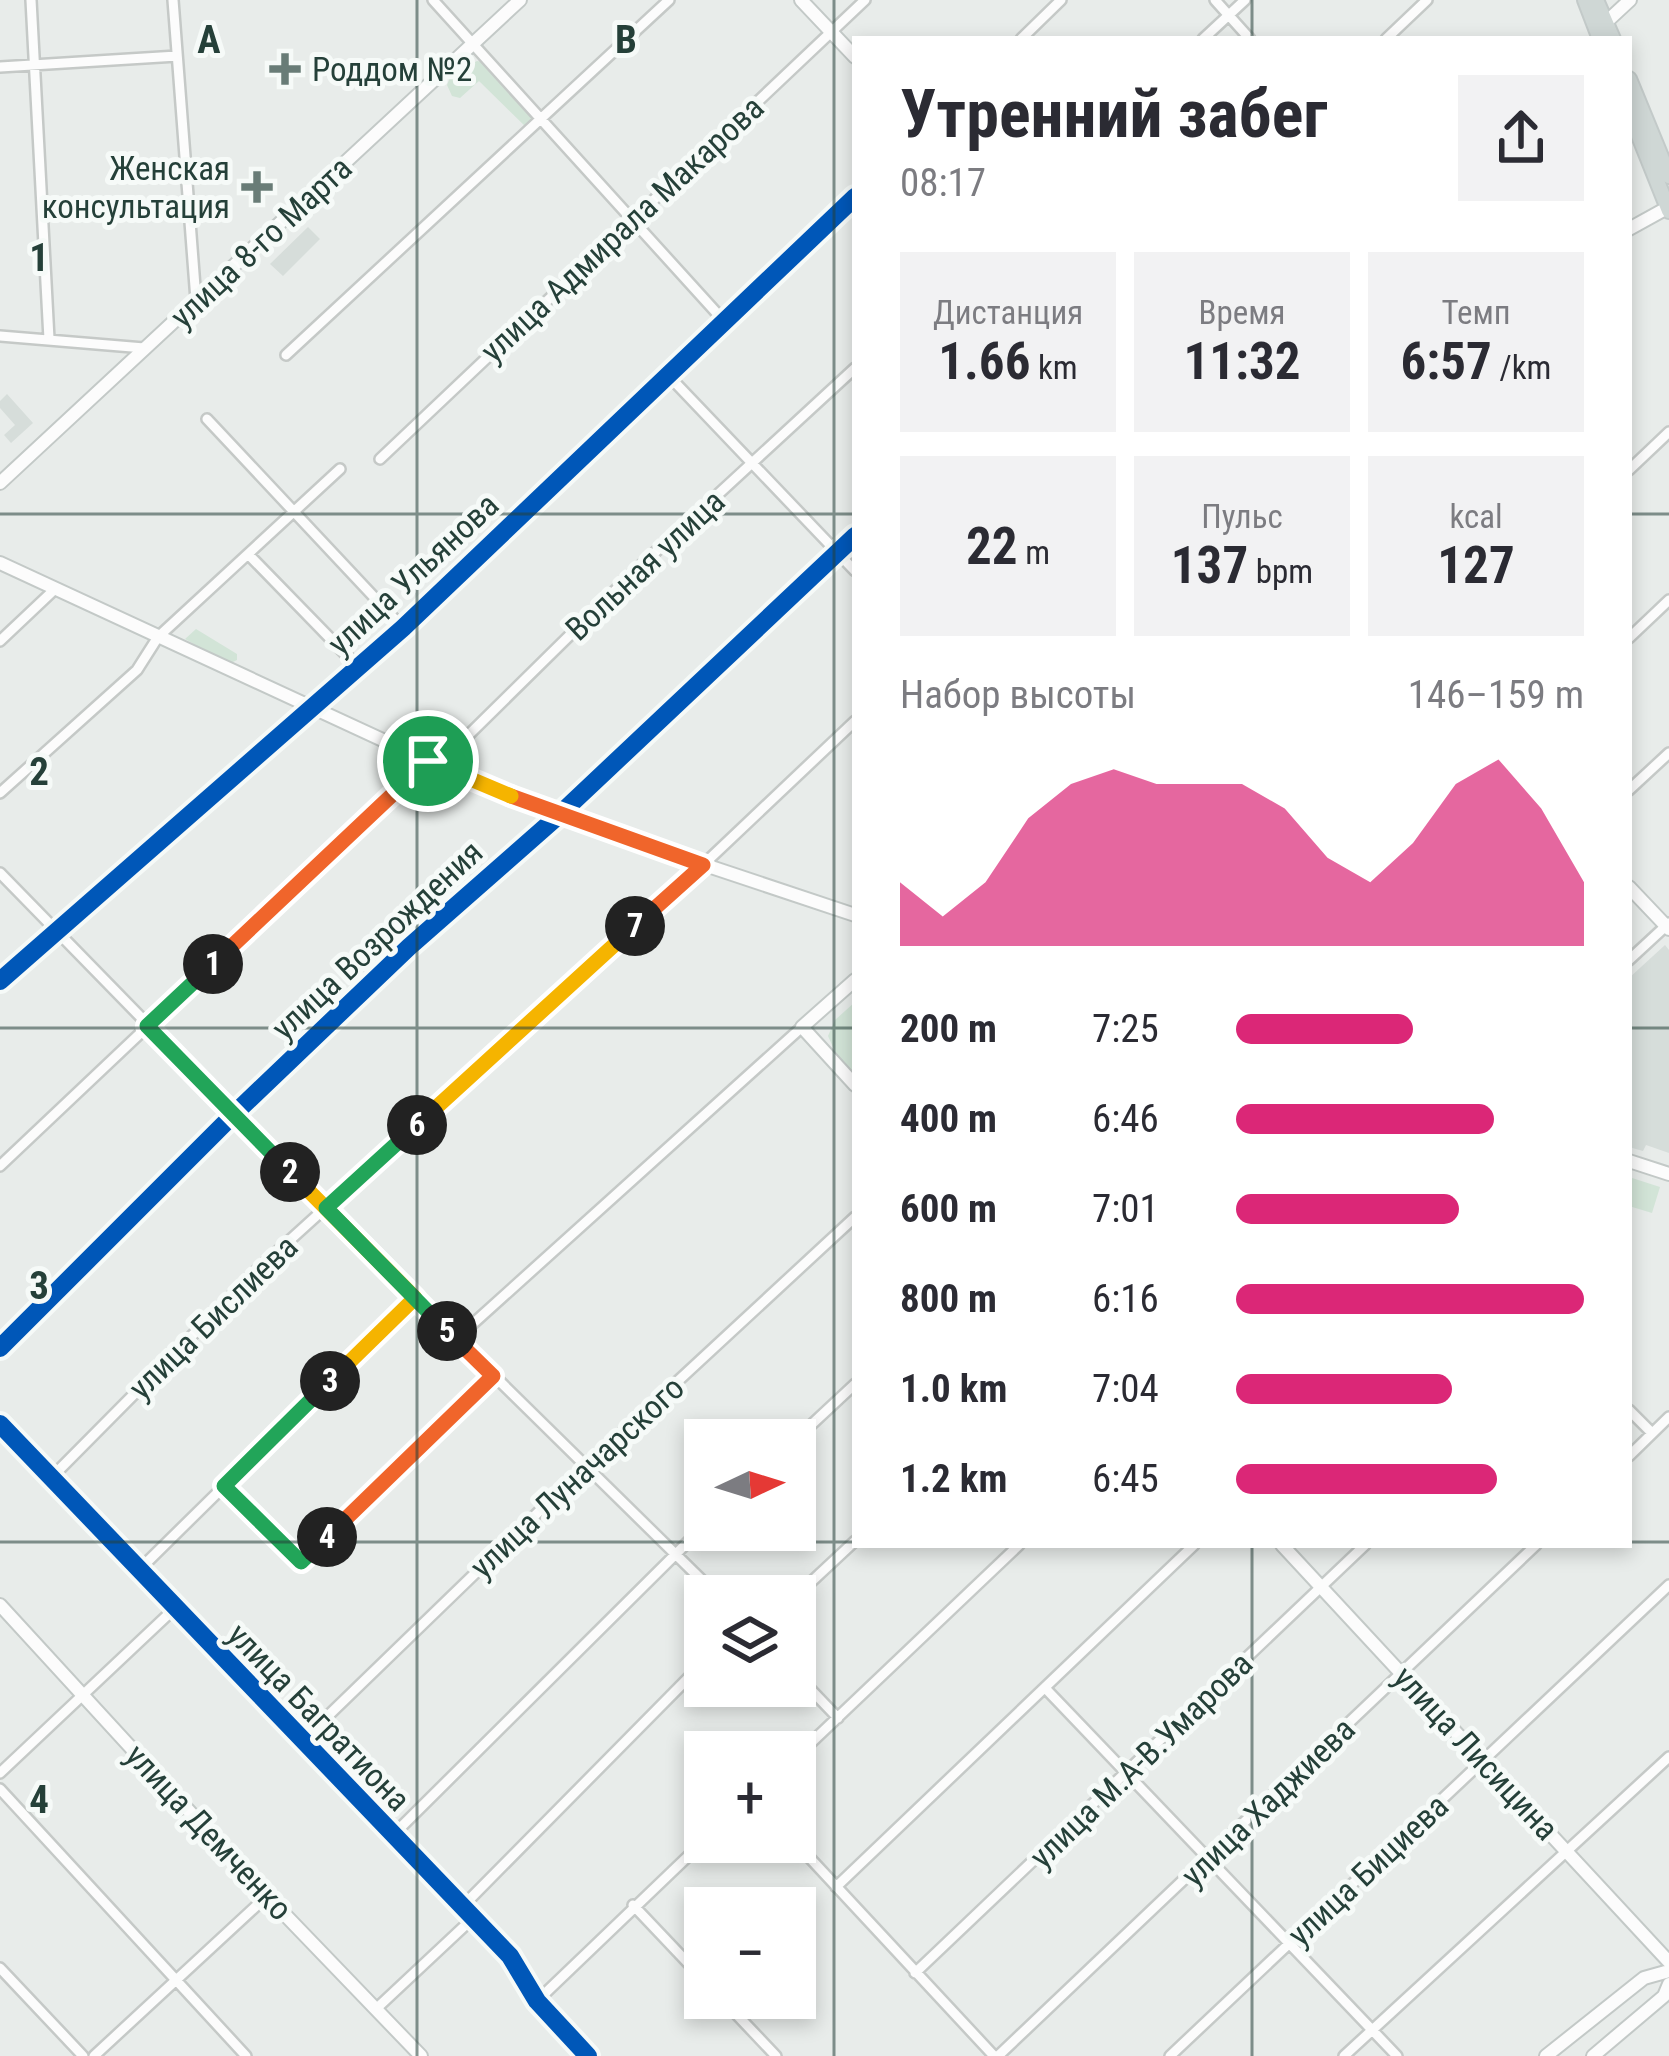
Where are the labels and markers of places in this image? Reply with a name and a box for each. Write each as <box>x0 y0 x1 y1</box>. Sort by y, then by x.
place label: Роддом №2 <box>312 50 472 89</box>
marker: Роддом №2 <box>269 53 301 85</box>
place label: Женская консультация <box>42 149 230 226</box>
marker: Женская консультация <box>241 171 273 203</box>
pin <box>377 710 479 812</box>
pin: 7 <box>605 896 665 956</box>
pin: 1 <box>183 934 243 994</box>
pin: 6 <box>387 1095 447 1155</box>
pin: 2 <box>260 1142 320 1202</box>
pin: 5 <box>417 1301 477 1361</box>
pin: 3 <box>300 1351 360 1411</box>
pin: 4 <box>297 1507 357 1567</box>

